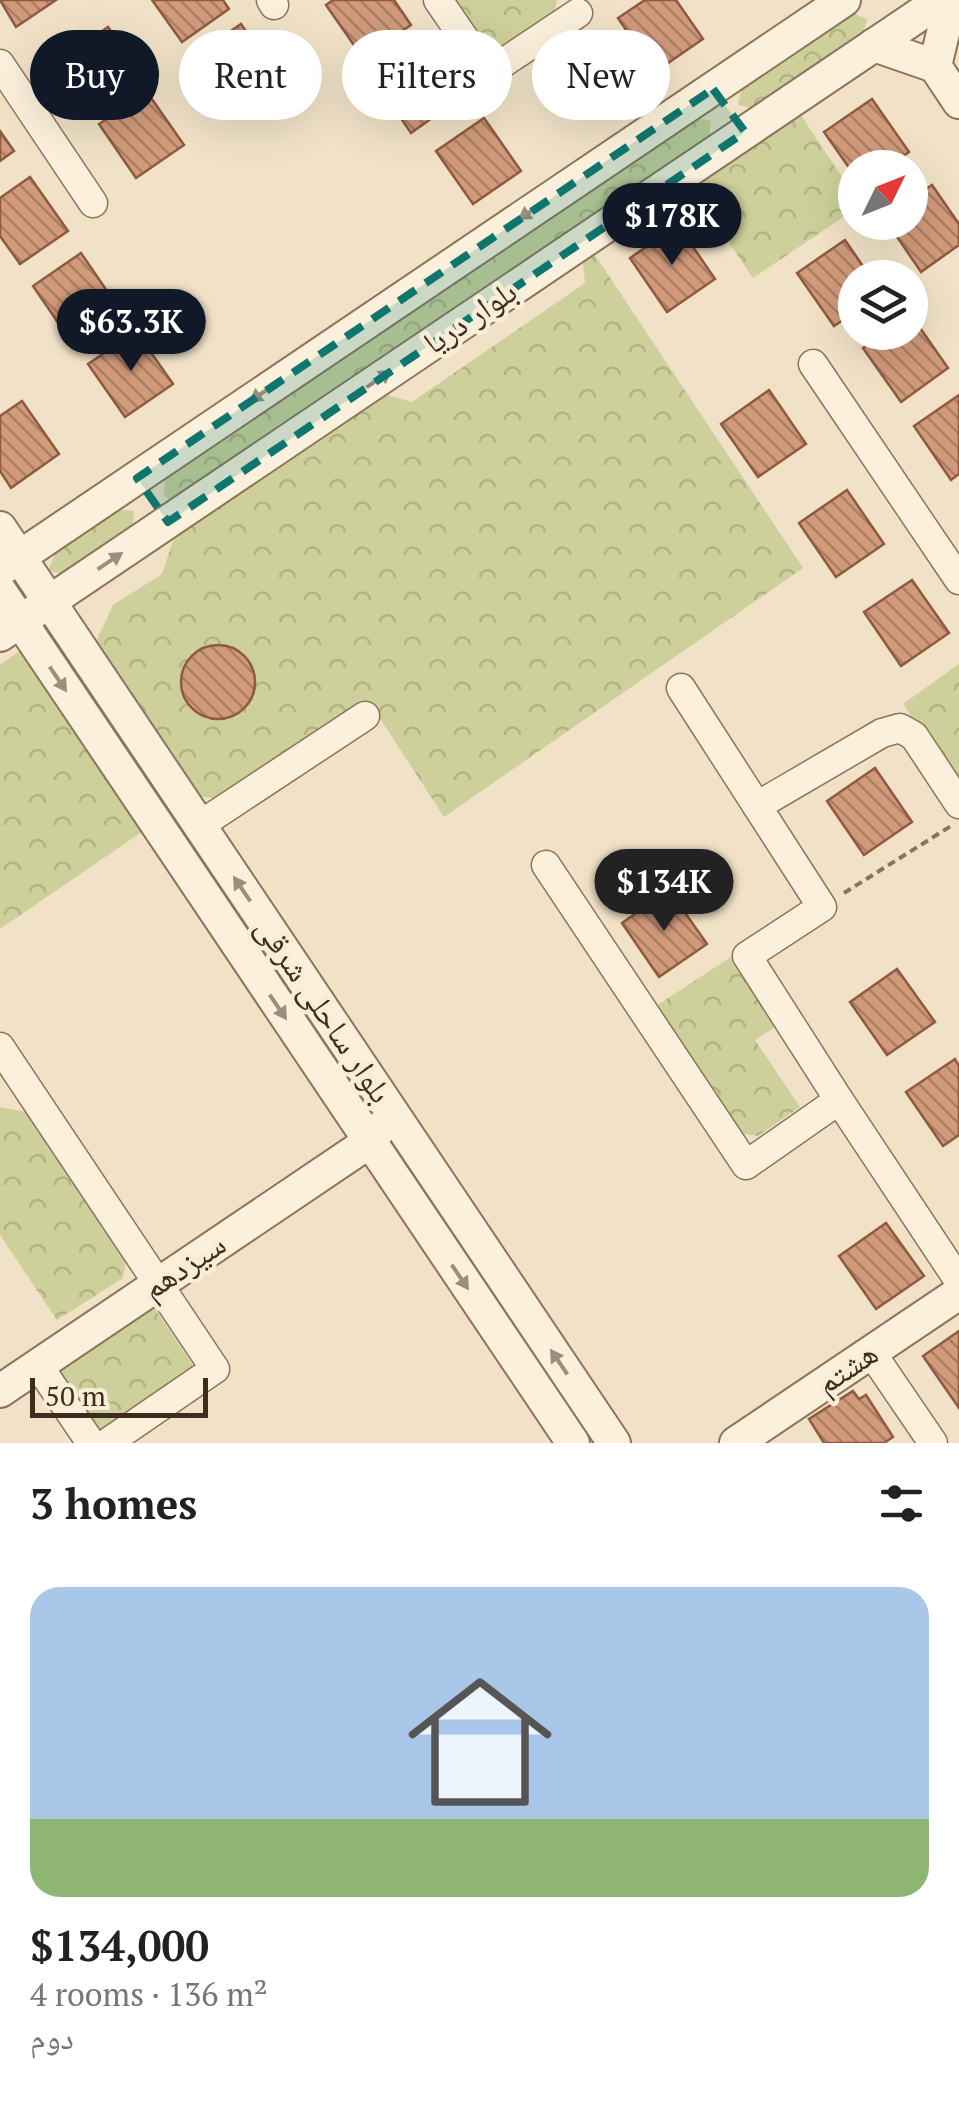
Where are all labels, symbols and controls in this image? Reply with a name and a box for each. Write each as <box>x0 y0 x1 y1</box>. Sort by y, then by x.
chip: Buy <box>30 30 159 120</box>
chip: Rent <box>179 30 322 120</box>
chip: Filters <box>342 30 512 120</box>
chip: New <box>532 30 670 120</box>
north arrow <box>838 150 928 240</box>
map controls <box>838 150 928 350</box>
pin: $178K <box>602 183 742 268</box>
text: $178K <box>624 194 720 236</box>
one-way arrow <box>518 201 545 220</box>
button: layers <box>838 260 928 350</box>
street label: بلوار دریا <box>415 270 524 363</box>
pin: $63.3K <box>50 289 212 374</box>
text: $63.3K <box>79 300 183 342</box>
one-way arrow <box>366 370 393 389</box>
one-way arrow <box>249 383 276 402</box>
one-way arrow <box>96 552 123 571</box>
one-way arrow <box>49 665 67 692</box>
pin: $134K <box>594 849 734 934</box>
text: $134K <box>616 860 712 902</box>
one-way arrow <box>233 875 252 902</box>
street label: بلوار ساحلی شرقی <box>247 908 403 1111</box>
one-way arrow <box>269 994 287 1021</box>
street label: سیزدهم <box>134 1222 234 1309</box>
one-way arrow <box>450 1263 469 1290</box>
street label: هشتم <box>807 1331 886 1404</box>
one-way arrow <box>551 1348 569 1376</box>
scale bar <box>30 1373 208 1418</box>
text: 50 m <box>45 1377 106 1414</box>
text: 3 homes <box>30 1475 197 1531</box>
icon: filters <box>874 1476 929 1531</box>
icon: home <box>390 1652 570 1832</box>
text: $134,000 <box>30 1917 209 1973</box>
text: 4 rooms · 136 m² <box>30 1973 268 2015</box>
text: دوم <box>30 2016 74 2058</box>

